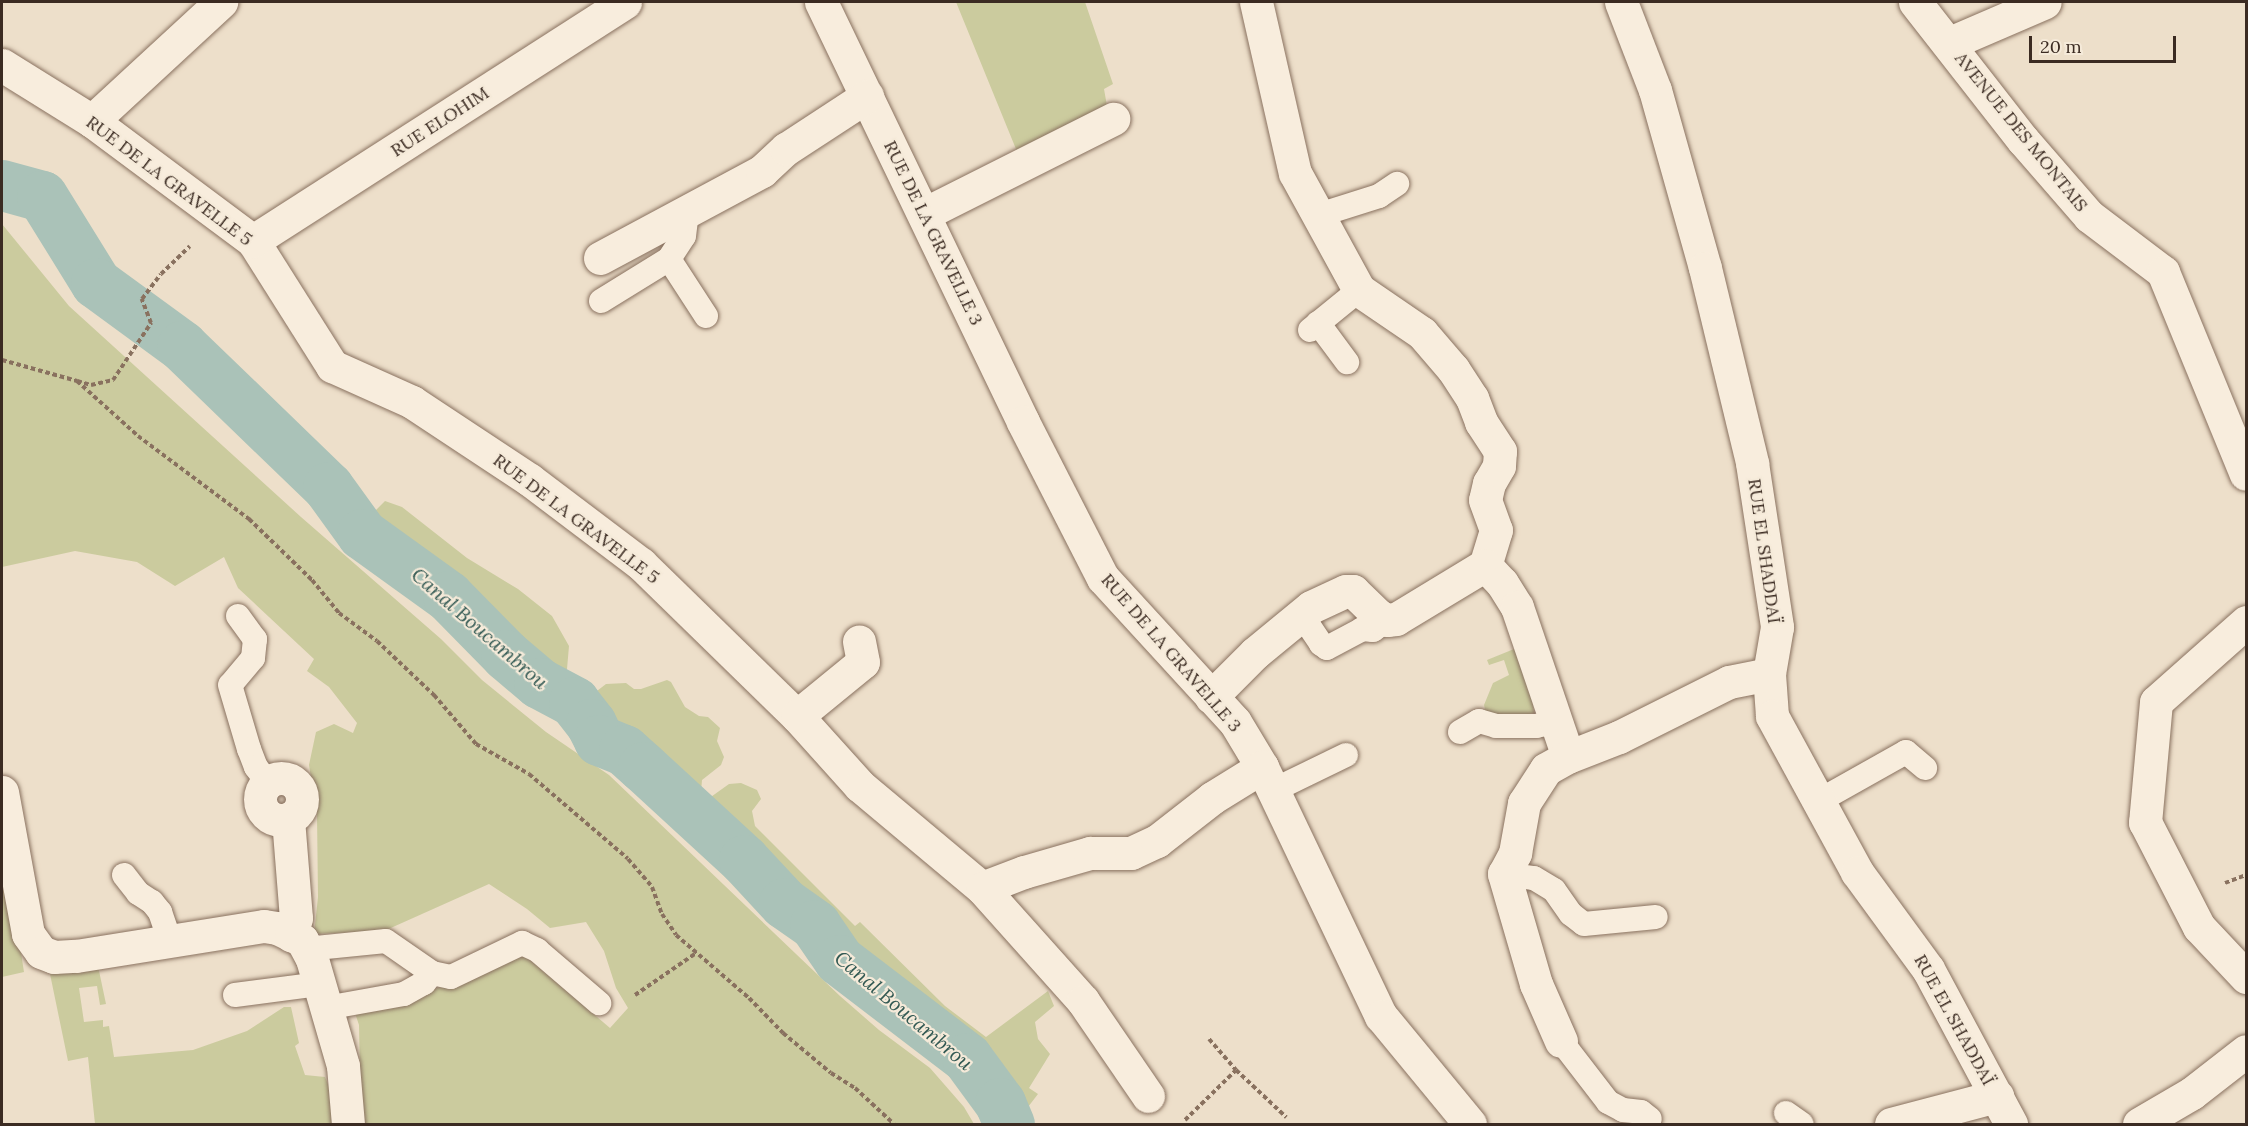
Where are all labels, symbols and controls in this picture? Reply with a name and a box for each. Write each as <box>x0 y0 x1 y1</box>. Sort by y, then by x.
scale bar <box>2032 24 2179 62</box>
text: 20 m <box>2040 35 2082 58</box>
street label: AVENUE DES MONTAIS <box>1950 48 2092 216</box>
street label: RUE ELOHIM <box>387 82 493 162</box>
street label: RUE DE LA GRAVELLE 5 <box>82 111 256 251</box>
street label: RUE DE LA GRAVELLE 3 <box>879 137 987 329</box>
street label: RUE DE LA GRAVELLE 5 <box>489 449 663 589</box>
street label: RUE EL SHADDAÏ <box>1743 477 1785 625</box>
water label: Canal Boucambrou <box>407 562 553 694</box>
street label: RUE DE LA GRAVELLE 3 <box>1096 569 1246 737</box>
water label: Canal Boucambrou <box>830 945 978 1075</box>
street label: RUE EL SHADDAÏ <box>1909 951 1999 1089</box>

